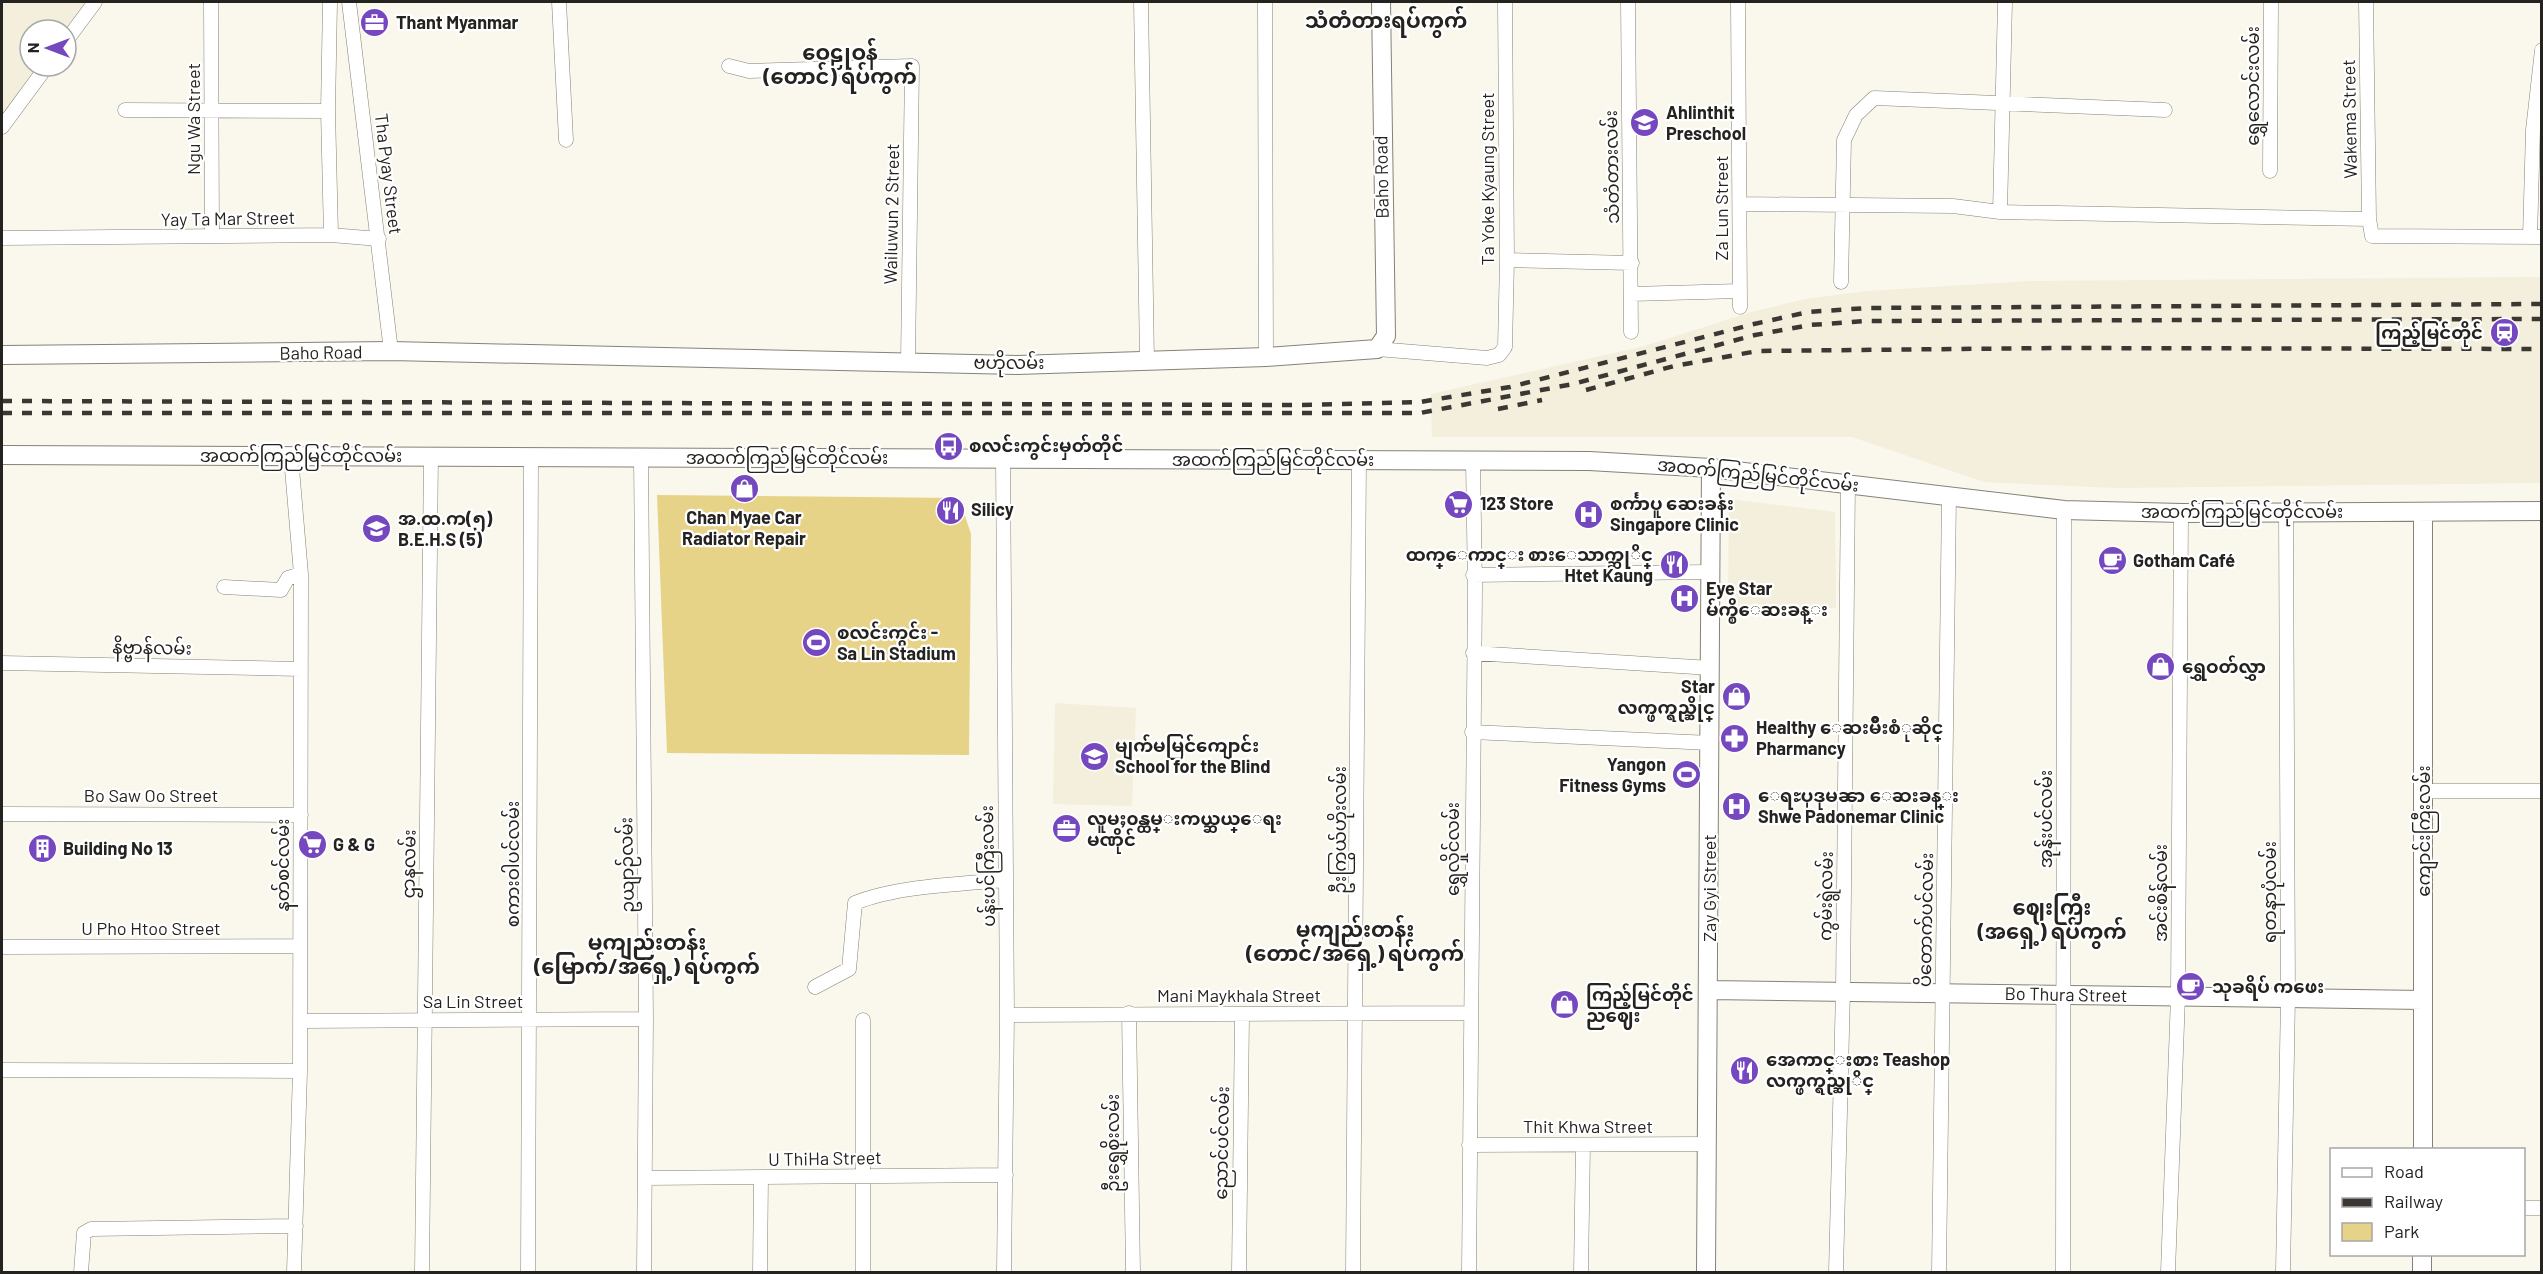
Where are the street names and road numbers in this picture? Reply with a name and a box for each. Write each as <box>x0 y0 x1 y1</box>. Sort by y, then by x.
street label: ရွှေလောင်းလမ်း <box>2240 26 2268 146</box>
street label: Wakema Street <box>2337 59 2361 179</box>
street label: Ngu Wa Street <box>182 63 204 175</box>
street label: Ta Yoke Kyaung Street <box>1476 92 1498 266</box>
street label: သံတံတားလမ်း <box>1598 110 1623 224</box>
street label: Tha Pyay Street <box>371 112 407 236</box>
street label: Baho Road <box>1369 135 1393 219</box>
street label: Wailuwun 2 Street <box>879 143 903 285</box>
street label: Za Lun Street <box>1710 156 1732 261</box>
street label: Yay Ta Mar Street <box>161 206 295 230</box>
street label: Baho Road <box>279 340 363 364</box>
street label: ဗဟိုလမ်း <box>973 349 1045 378</box>
street label: အထက်ကြည်မြင်တိုင်လမ်း <box>200 442 402 471</box>
street label: အထက်ကြည်မြင်တိုင်လမ်း <box>686 444 888 473</box>
street label: အထက်ကြည်မြင်တိုင်လမ်း <box>1172 446 1374 475</box>
street label: အထက်ကြည်မြင်တိုင်လမ်း <box>1656 450 1860 501</box>
street label: အထက်ကြည်မြင်တိုင်လမ်း <box>2141 498 2343 527</box>
street label: နိဗ္ဗာန်လမ်း <box>112 633 192 664</box>
street label: ကျောင်းကြီးလမ်း <box>2410 765 2439 897</box>
street label: ဦးကြွယ်ဟိုးလမ်း <box>1326 766 1355 894</box>
street label: အုန်းပင်လမ်း <box>2033 770 2061 868</box>
street label: Bo Saw Oo Street <box>84 784 218 806</box>
street label: စကားဝါပင်လမ်း <box>500 801 523 927</box>
street label: ရွှေလှိုင်လမ်း <box>1439 802 1468 896</box>
street label: ပန်းပင်ကြီးလမ်း <box>973 805 1004 927</box>
street label: ဥယျာဉ်လမ်း <box>613 817 643 913</box>
street label: နတ်စင်လမ်း <box>270 819 298 912</box>
street label: ဌာနလမ်း <box>395 829 425 899</box>
street label: Zay Gyi Street <box>1698 834 1720 942</box>
street label: ရတနာပုံလမ်း <box>2257 841 2285 943</box>
street label: အင်းစိန်လမ်း <box>2147 844 2176 942</box>
street label: ကွမ်းရွဲလမ်း <box>1812 851 1842 941</box>
street label: ပိတောက်ပင်လမ်း <box>1911 853 1937 987</box>
street label: U Pho Htoo Street <box>81 917 221 939</box>
street label: Bo Thura Street <box>2004 982 2128 1006</box>
street label: Mani Maykhala Street <box>1157 984 1321 1006</box>
street label: Sa Lin Street <box>423 990 523 1012</box>
street label: ညောင်ပင်လမ်း <box>1208 1086 1238 1200</box>
street label: ဦးရွှေစိုးလမ်း <box>1099 1094 1128 1192</box>
street label: Thit Khwa Street <box>1523 1115 1653 1137</box>
street label: U ThiHa Street <box>768 1146 882 1170</box>

